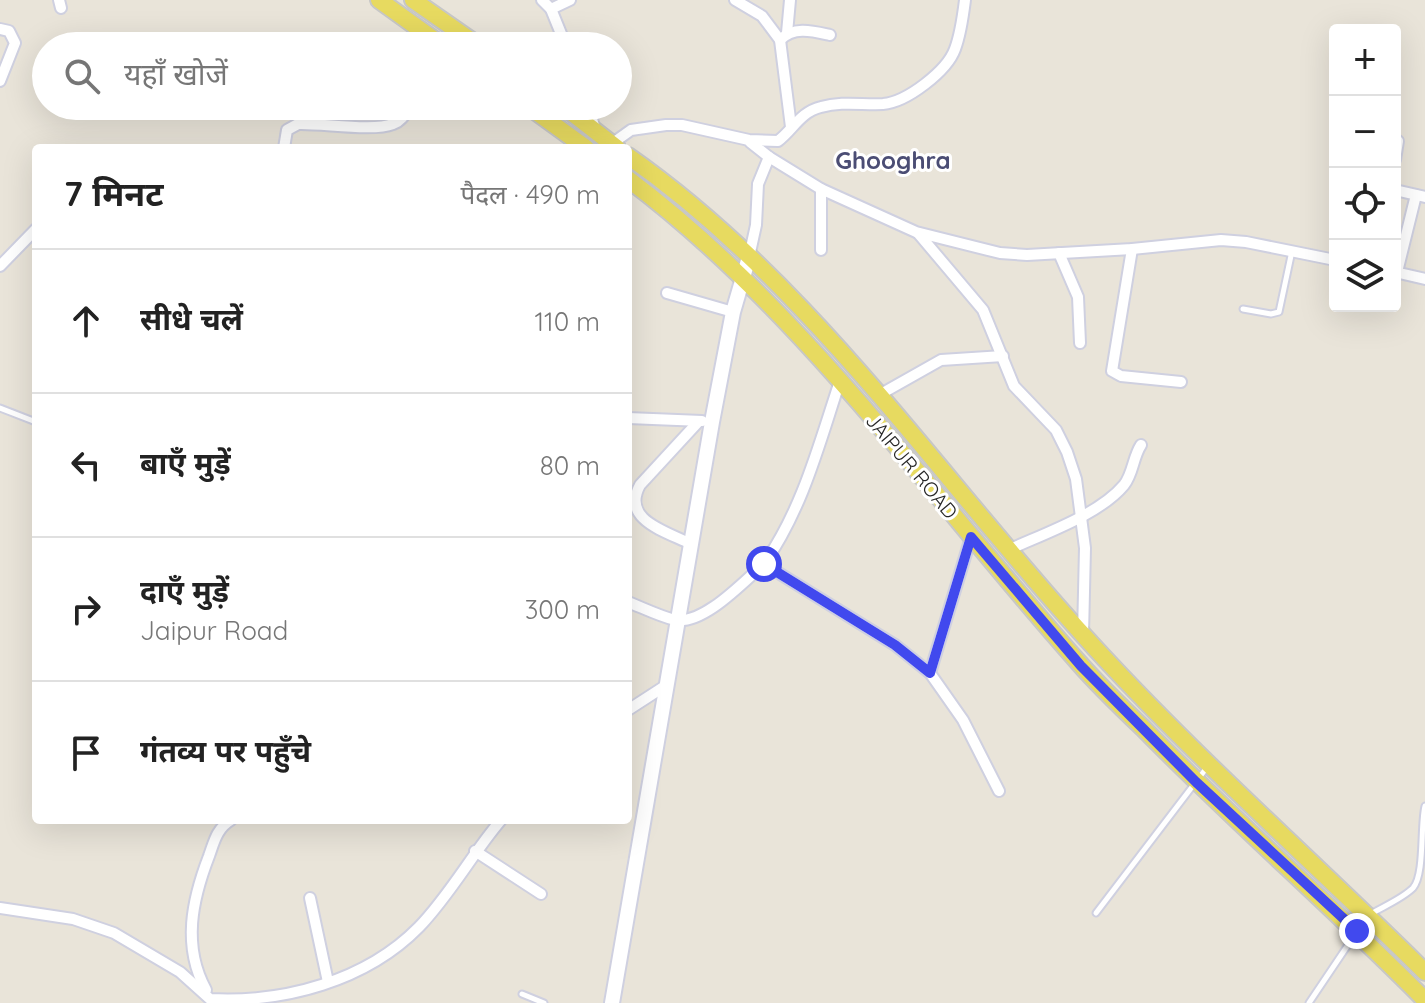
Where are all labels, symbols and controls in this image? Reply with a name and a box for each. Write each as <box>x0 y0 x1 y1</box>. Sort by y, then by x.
map controls <box>1329 24 1401 312</box>
button: + <box>1329 24 1401 96</box>
search box <box>32 32 632 120</box>
icon: search <box>60 54 104 98</box>
text: यहाँ खोजें <box>124 55 228 93</box>
button: − <box>1329 96 1401 168</box>
district label: Ghooghra <box>835 145 951 175</box>
button: locate <box>1329 168 1401 240</box>
text: 7 मिनट <box>64 172 164 215</box>
text: पैदल · 490 m <box>461 178 600 211</box>
button: layers <box>1329 240 1401 312</box>
icon: ahead <box>64 299 108 343</box>
text: सीधे चलें <box>140 300 243 338</box>
text: 110 m <box>534 305 600 338</box>
street label: JAIPUR ROAD <box>861 408 963 524</box>
icon: left <box>64 443 108 487</box>
text: बाएँ मुड़ें <box>140 444 231 482</box>
text: 80 m <box>540 449 600 482</box>
route start <box>746 546 782 582</box>
text: दाएँ मुड़ें <box>140 572 229 610</box>
icon: right <box>64 587 108 631</box>
text: 300 m <box>525 593 600 626</box>
text: Jaipur Road <box>140 614 288 647</box>
icon: arrive <box>64 731 108 775</box>
text: गंतव्य पर पहुँचे <box>140 732 311 770</box>
route end <box>1339 913 1375 949</box>

